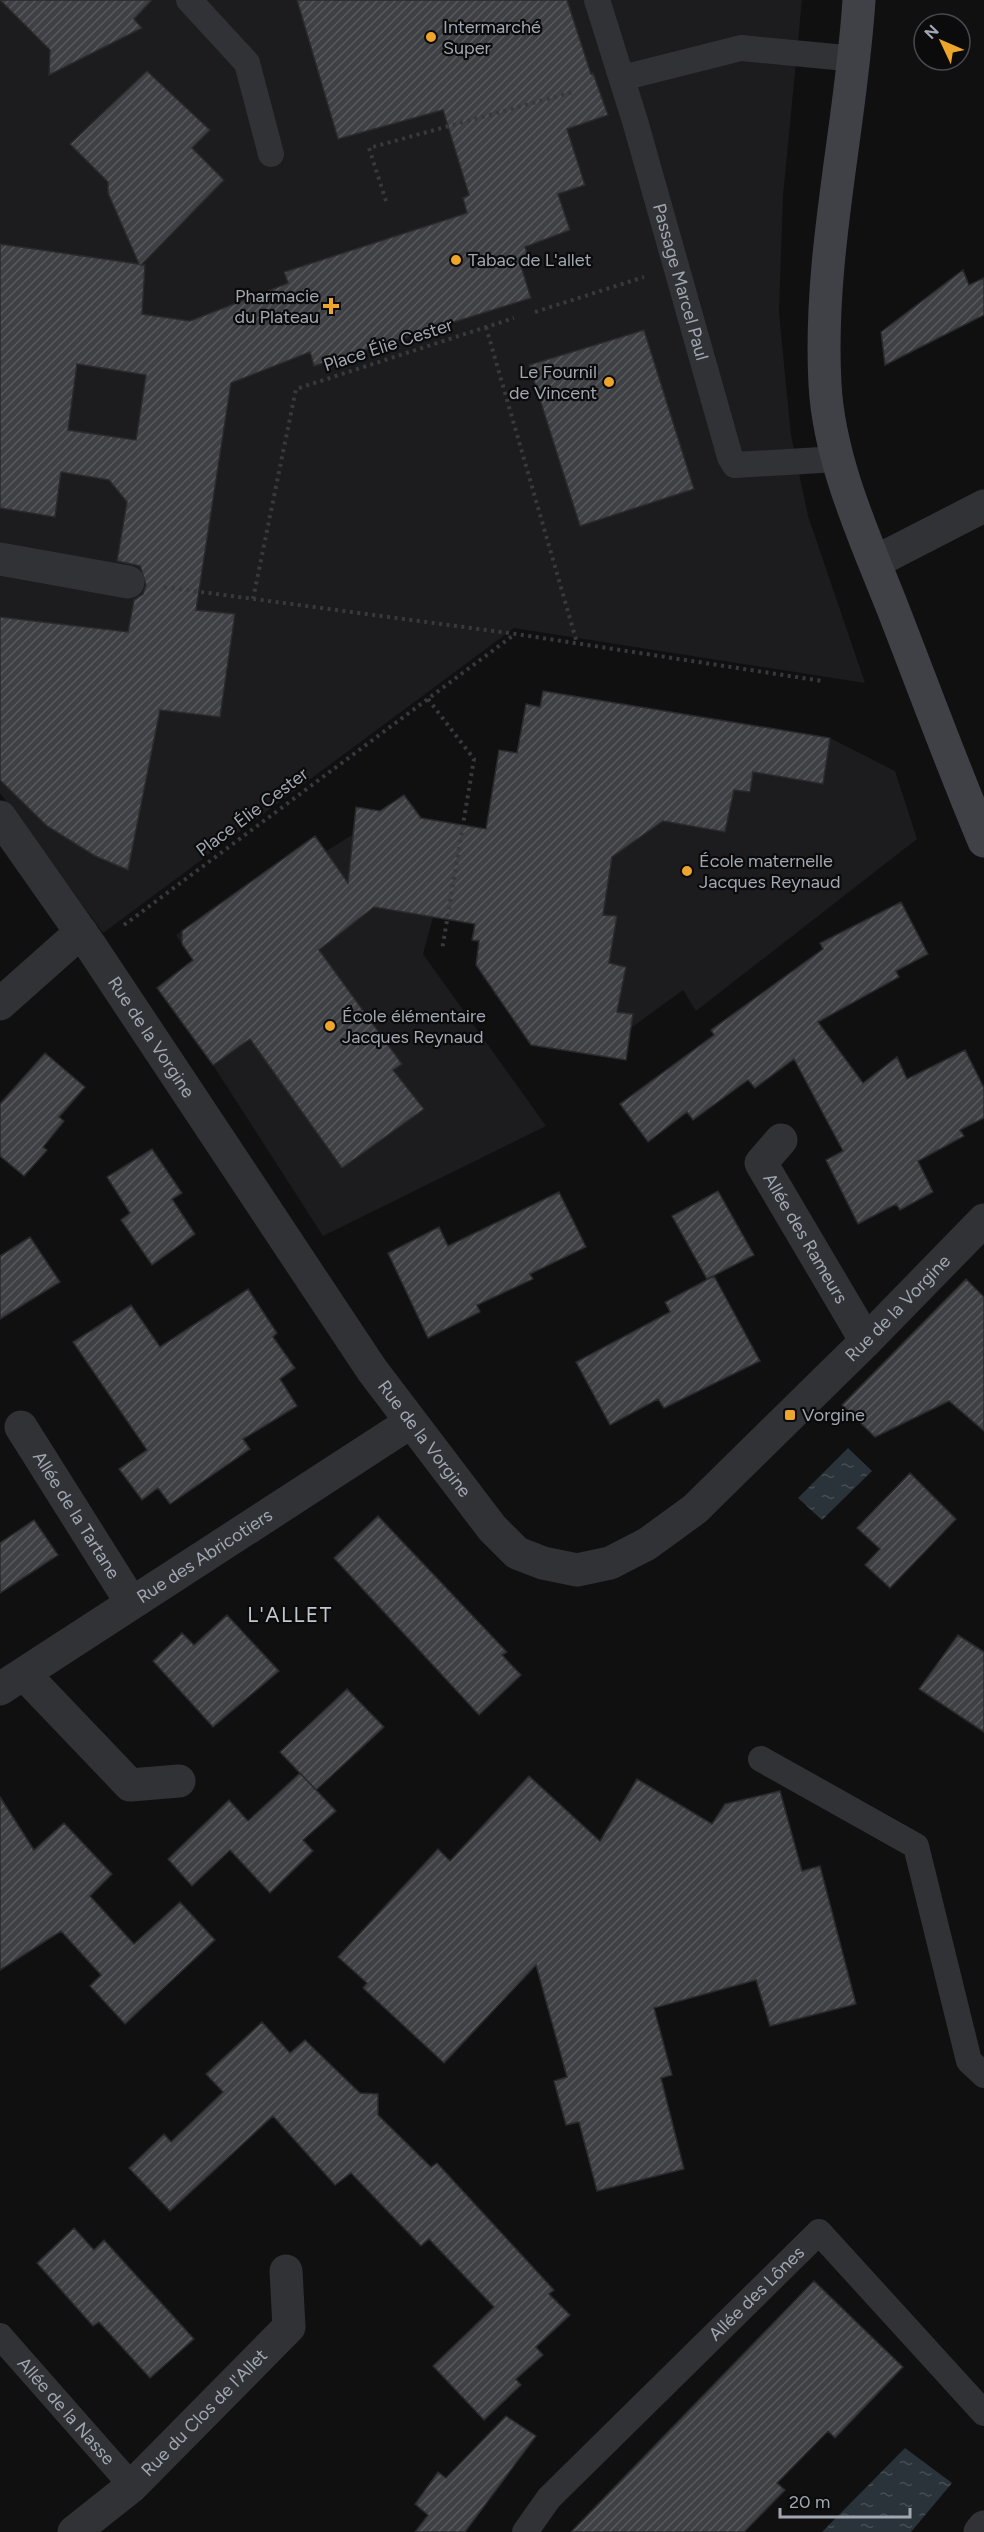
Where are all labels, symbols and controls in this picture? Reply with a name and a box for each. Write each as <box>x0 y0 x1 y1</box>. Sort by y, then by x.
north arrow <box>912 12 972 72</box>
place label: Intermarché Super <box>443 16 541 59</box>
text: N <box>920 21 943 43</box>
marker: Intermarché Super <box>424 30 438 44</box>
street label: Passage Marcel Paul <box>648 201 713 363</box>
place label: Tabac de L'allet <box>468 249 592 271</box>
marker: Tabac de L'allet <box>449 253 463 267</box>
place label: Pharmacie du Plateau <box>235 285 319 328</box>
marker: Pharmacie du Plateau <box>324 299 338 313</box>
street label: Place Élie Cester <box>321 314 455 376</box>
place label: Le Fournil de Vincent <box>509 361 597 404</box>
marker: Le Fournil de Vincent <box>602 375 616 389</box>
street label: Place Élie Cester <box>192 763 312 861</box>
place label: École maternelle Jacques Reynaud <box>699 850 840 893</box>
marker: École maternelle Jacques Reynaud <box>680 864 694 878</box>
street label: Rue de la Vorgine <box>103 972 199 1102</box>
place label: École élémentaire Jacques Reynaud <box>342 1005 486 1048</box>
marker: École élémentaire Jacques Reynaud <box>323 1019 337 1033</box>
street label: Allée des Rameurs <box>758 1169 852 1308</box>
street label: Rue de la Vorgine <box>841 1250 955 1366</box>
street label: Rue de la Vorgine <box>373 1376 476 1502</box>
place label: Vorgine <box>802 1404 865 1426</box>
marker: Vorgine <box>783 1408 797 1422</box>
street label: Allée de la Tartane <box>28 1447 125 1583</box>
street label: Rue des Abricotiers <box>133 1504 277 1608</box>
district label: L'ALLET <box>247 1602 333 1627</box>
street label: Allée des Lônes <box>704 2242 809 2345</box>
street label: Rue du Clos de l'Allet <box>137 2344 272 2481</box>
street label: Allée de la Nasse <box>13 2353 120 2470</box>
scale bar <box>780 2481 910 2519</box>
text: 20 m <box>789 2491 830 2513</box>

